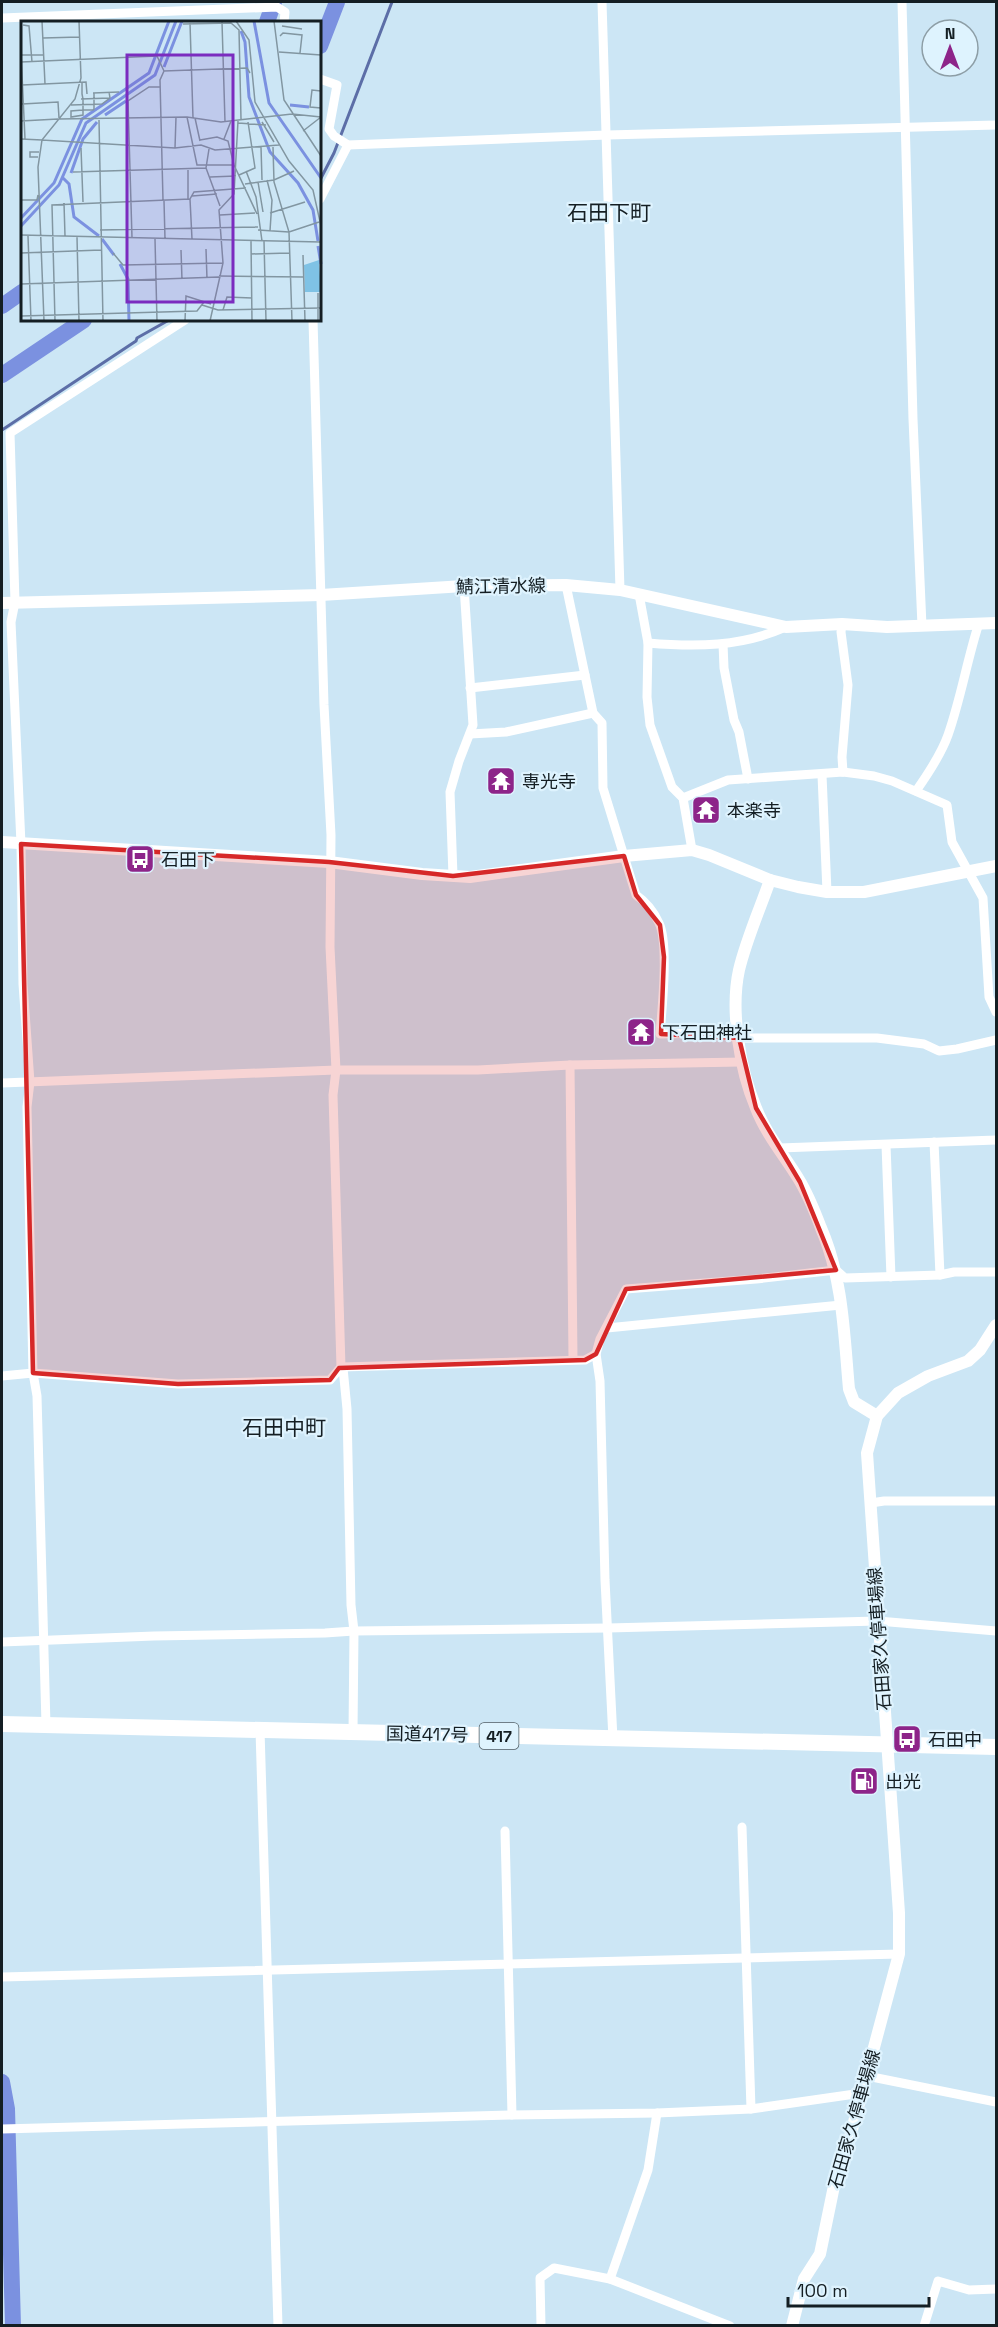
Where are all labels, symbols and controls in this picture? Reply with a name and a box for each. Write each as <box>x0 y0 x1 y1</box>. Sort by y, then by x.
north arrow <box>920 18 980 78</box>
inset map <box>21 21 321 321</box>
text: N <box>945 23 955 44</box>
district label: 石田下町 <box>567 199 651 226</box>
street label: 鯖江清水線 <box>456 574 546 598</box>
temple icon: 専光寺 <box>485 765 517 797</box>
place label: 専光寺 <box>522 770 576 793</box>
temple icon: 本楽寺 <box>690 794 722 826</box>
place label: 本楽寺 <box>727 799 781 822</box>
bus stop icon: 石田下 <box>124 843 156 875</box>
place label: 石田下 <box>161 848 215 871</box>
temple icon: 下石田神社 <box>625 1016 657 1048</box>
place label: 下石田神社 <box>662 1021 752 1044</box>
district label: 石田中町 <box>242 1414 326 1441</box>
street label: 石田家久停車場線 <box>863 1566 895 1712</box>
street label: 国道417号 <box>386 1722 468 1746</box>
road number: 417 <box>480 1723 518 1749</box>
bus stop icon: 石田中 <box>891 1723 923 1755</box>
place label: 石田中 <box>928 1728 982 1751</box>
fuel station icon: 出光 <box>848 1765 880 1797</box>
place label: 出光 <box>885 1770 921 1793</box>
street label: 石田家久停車場線 <box>823 2047 885 2191</box>
scale bar <box>788 2270 929 2308</box>
text: 100 m <box>797 2279 848 2302</box>

